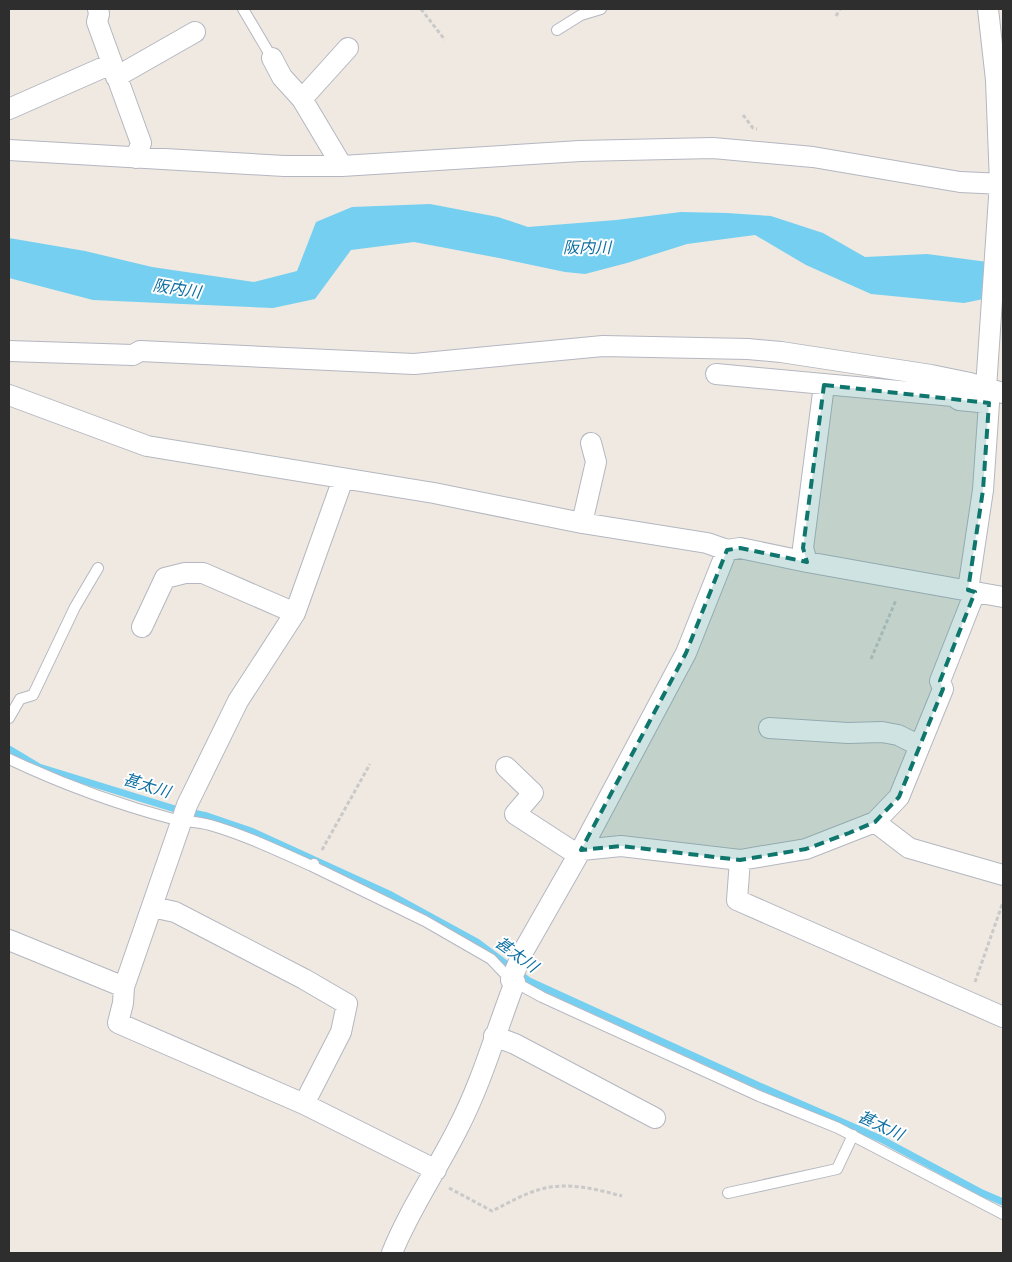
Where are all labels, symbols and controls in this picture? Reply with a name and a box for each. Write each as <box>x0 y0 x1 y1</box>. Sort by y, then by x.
water label: 阪内川 <box>563 237 613 257</box>
water label: 阪内川 <box>152 274 204 302</box>
water label: 甚太川 <box>121 768 175 802</box>
water label: 甚太川 <box>492 932 544 977</box>
water label: 甚太川 <box>855 1106 909 1145</box>

